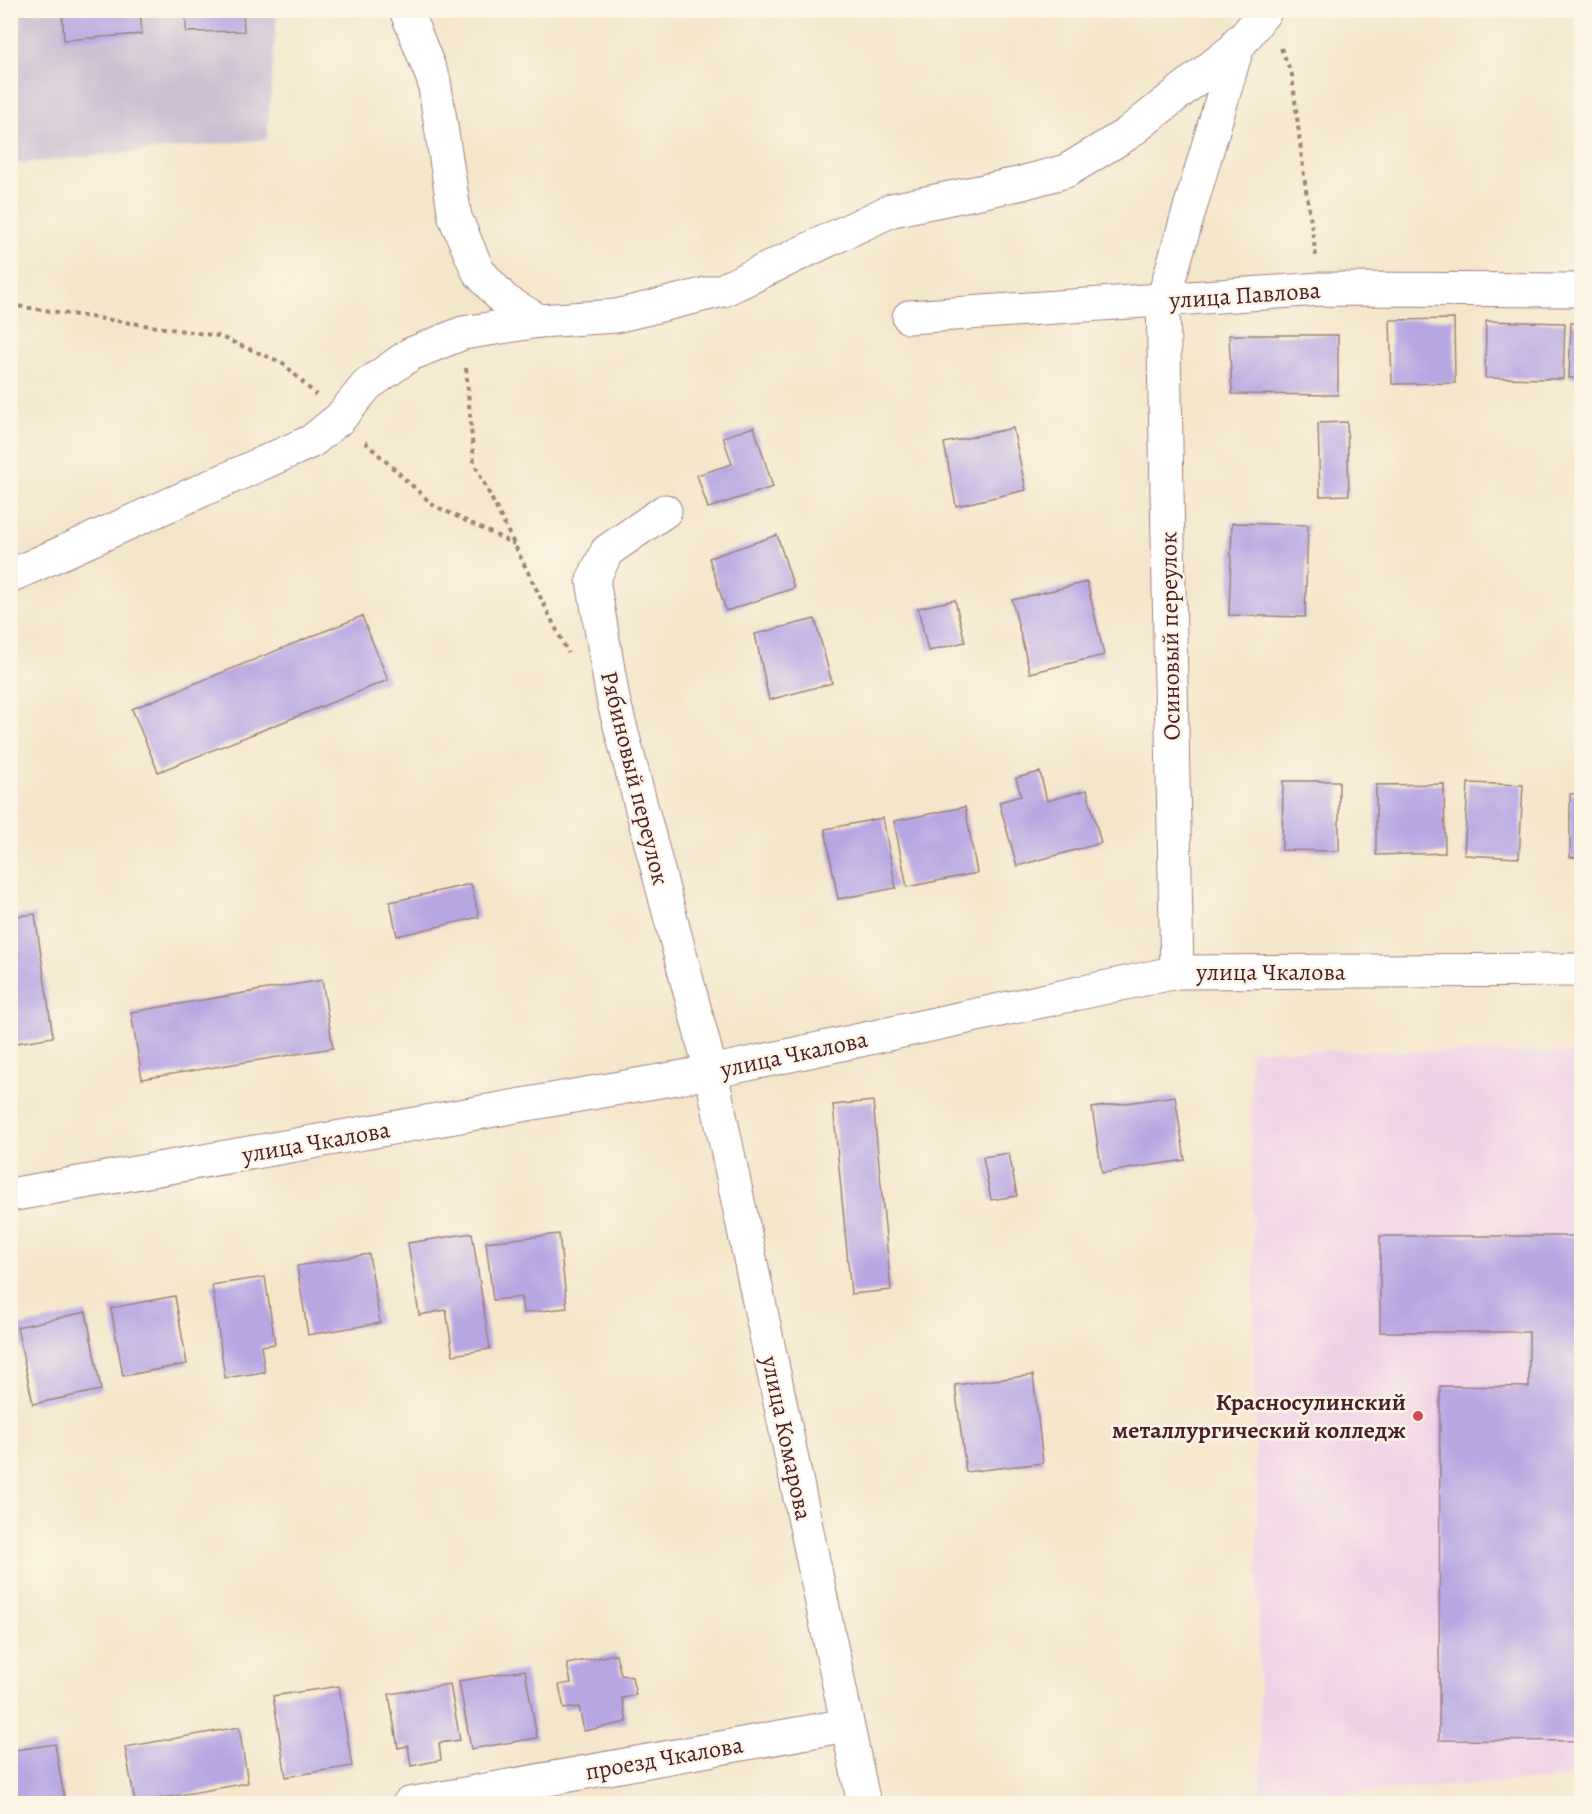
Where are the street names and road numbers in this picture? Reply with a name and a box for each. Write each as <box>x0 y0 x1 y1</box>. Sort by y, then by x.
street label: улица Павлова <box>1167 274 1322 316</box>
street label: Осиновый переулок <box>1152 531 1188 741</box>
street label: Рябиновый переулок <box>593 668 677 888</box>
street label: улица Чкалова <box>1195 956 1346 988</box>
street label: улица Чкалова <box>716 1023 871 1085</box>
street label: улица Чкалова <box>239 1113 393 1171</box>
street label: улица Комарова <box>754 1352 820 1523</box>
street label: проезд Чкалова <box>582 1728 746 1788</box>

